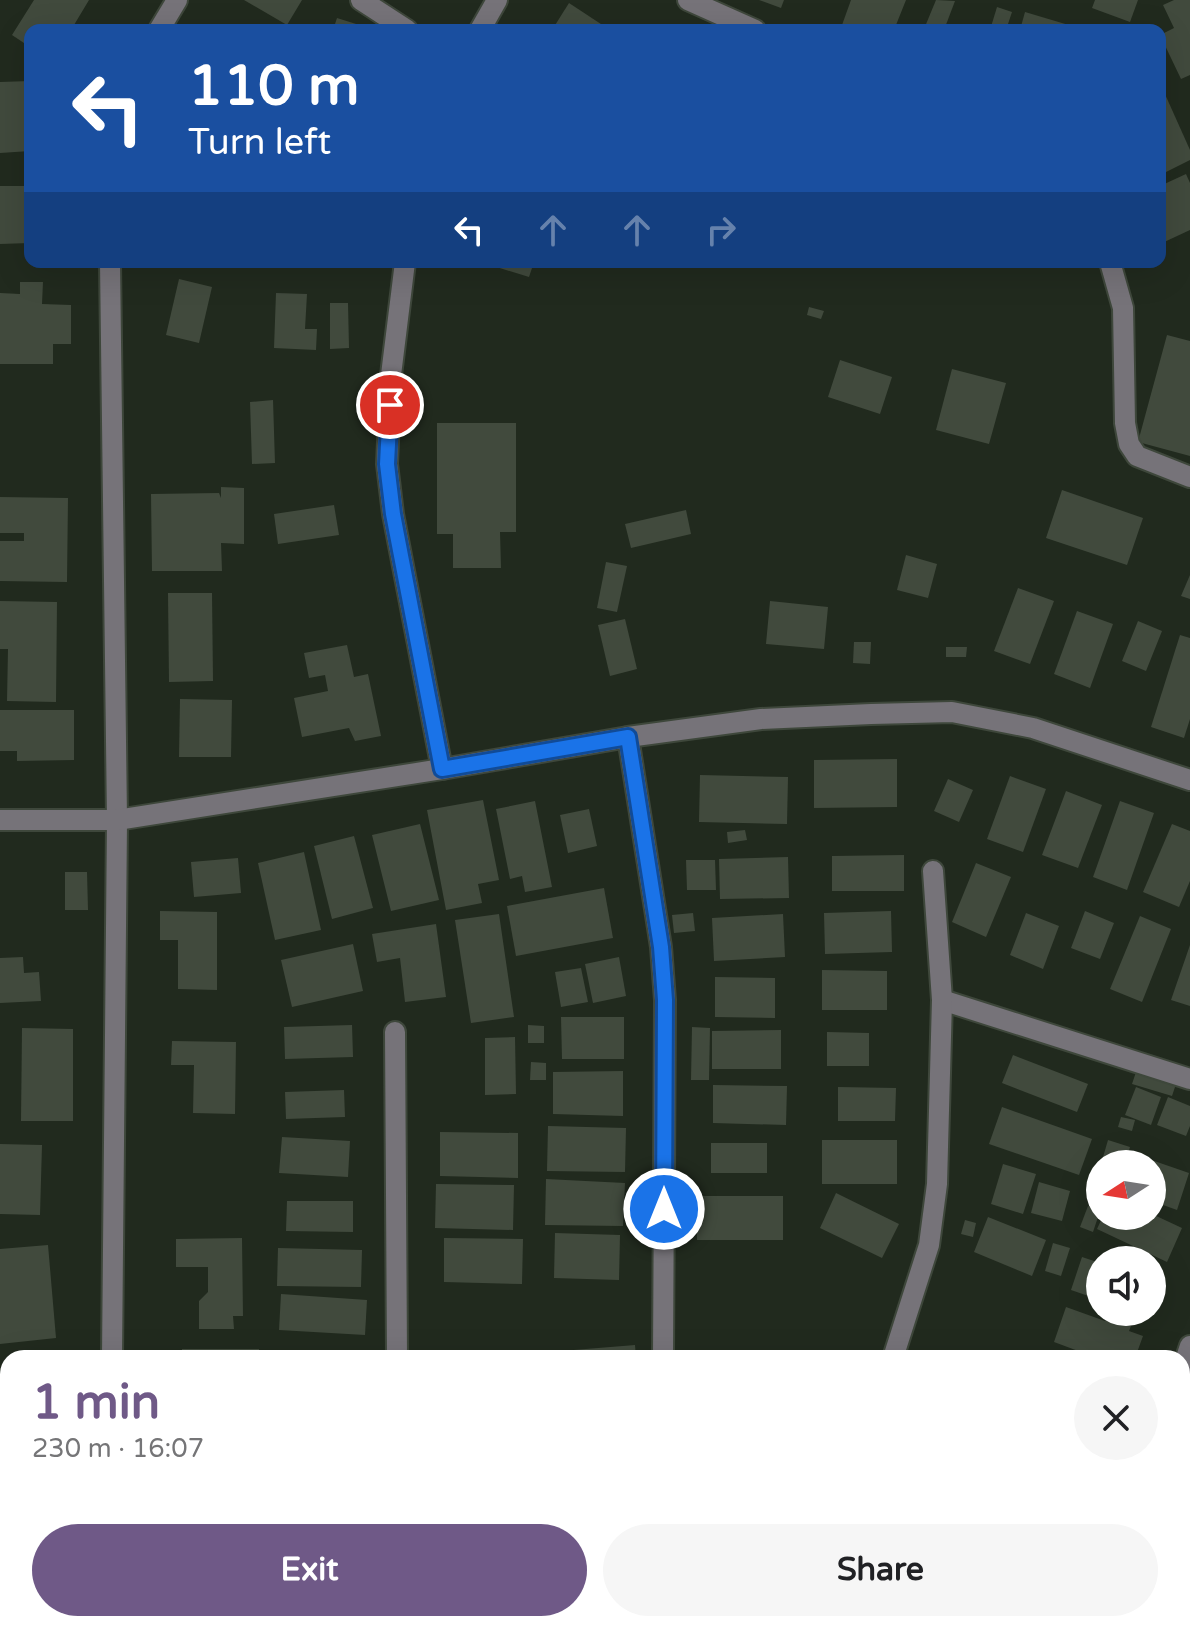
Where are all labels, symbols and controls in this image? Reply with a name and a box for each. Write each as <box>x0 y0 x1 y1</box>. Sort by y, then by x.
text: 110 m <box>188 53 359 120</box>
icon: left <box>56 56 160 160</box>
text: Turn left <box>188 121 331 164</box>
icon: left <box>447 208 491 252</box>
icon: ahead <box>531 208 575 252</box>
icon: ahead <box>615 208 659 252</box>
icon: right <box>699 208 743 252</box>
pin <box>356 371 424 439</box>
icon: arrive <box>368 383 412 427</box>
north arrow <box>1086 1150 1166 1230</box>
map controls <box>1086 1150 1166 1326</box>
position arrow <box>622 1167 706 1251</box>
button: sound <box>1086 1246 1166 1326</box>
text: 1 min <box>32 1374 160 1432</box>
button: close <box>1074 1376 1158 1460</box>
text: 230 m · 16:07 <box>32 1433 204 1464</box>
button: Exit <box>32 1524 587 1616</box>
button: Share <box>603 1524 1158 1616</box>

